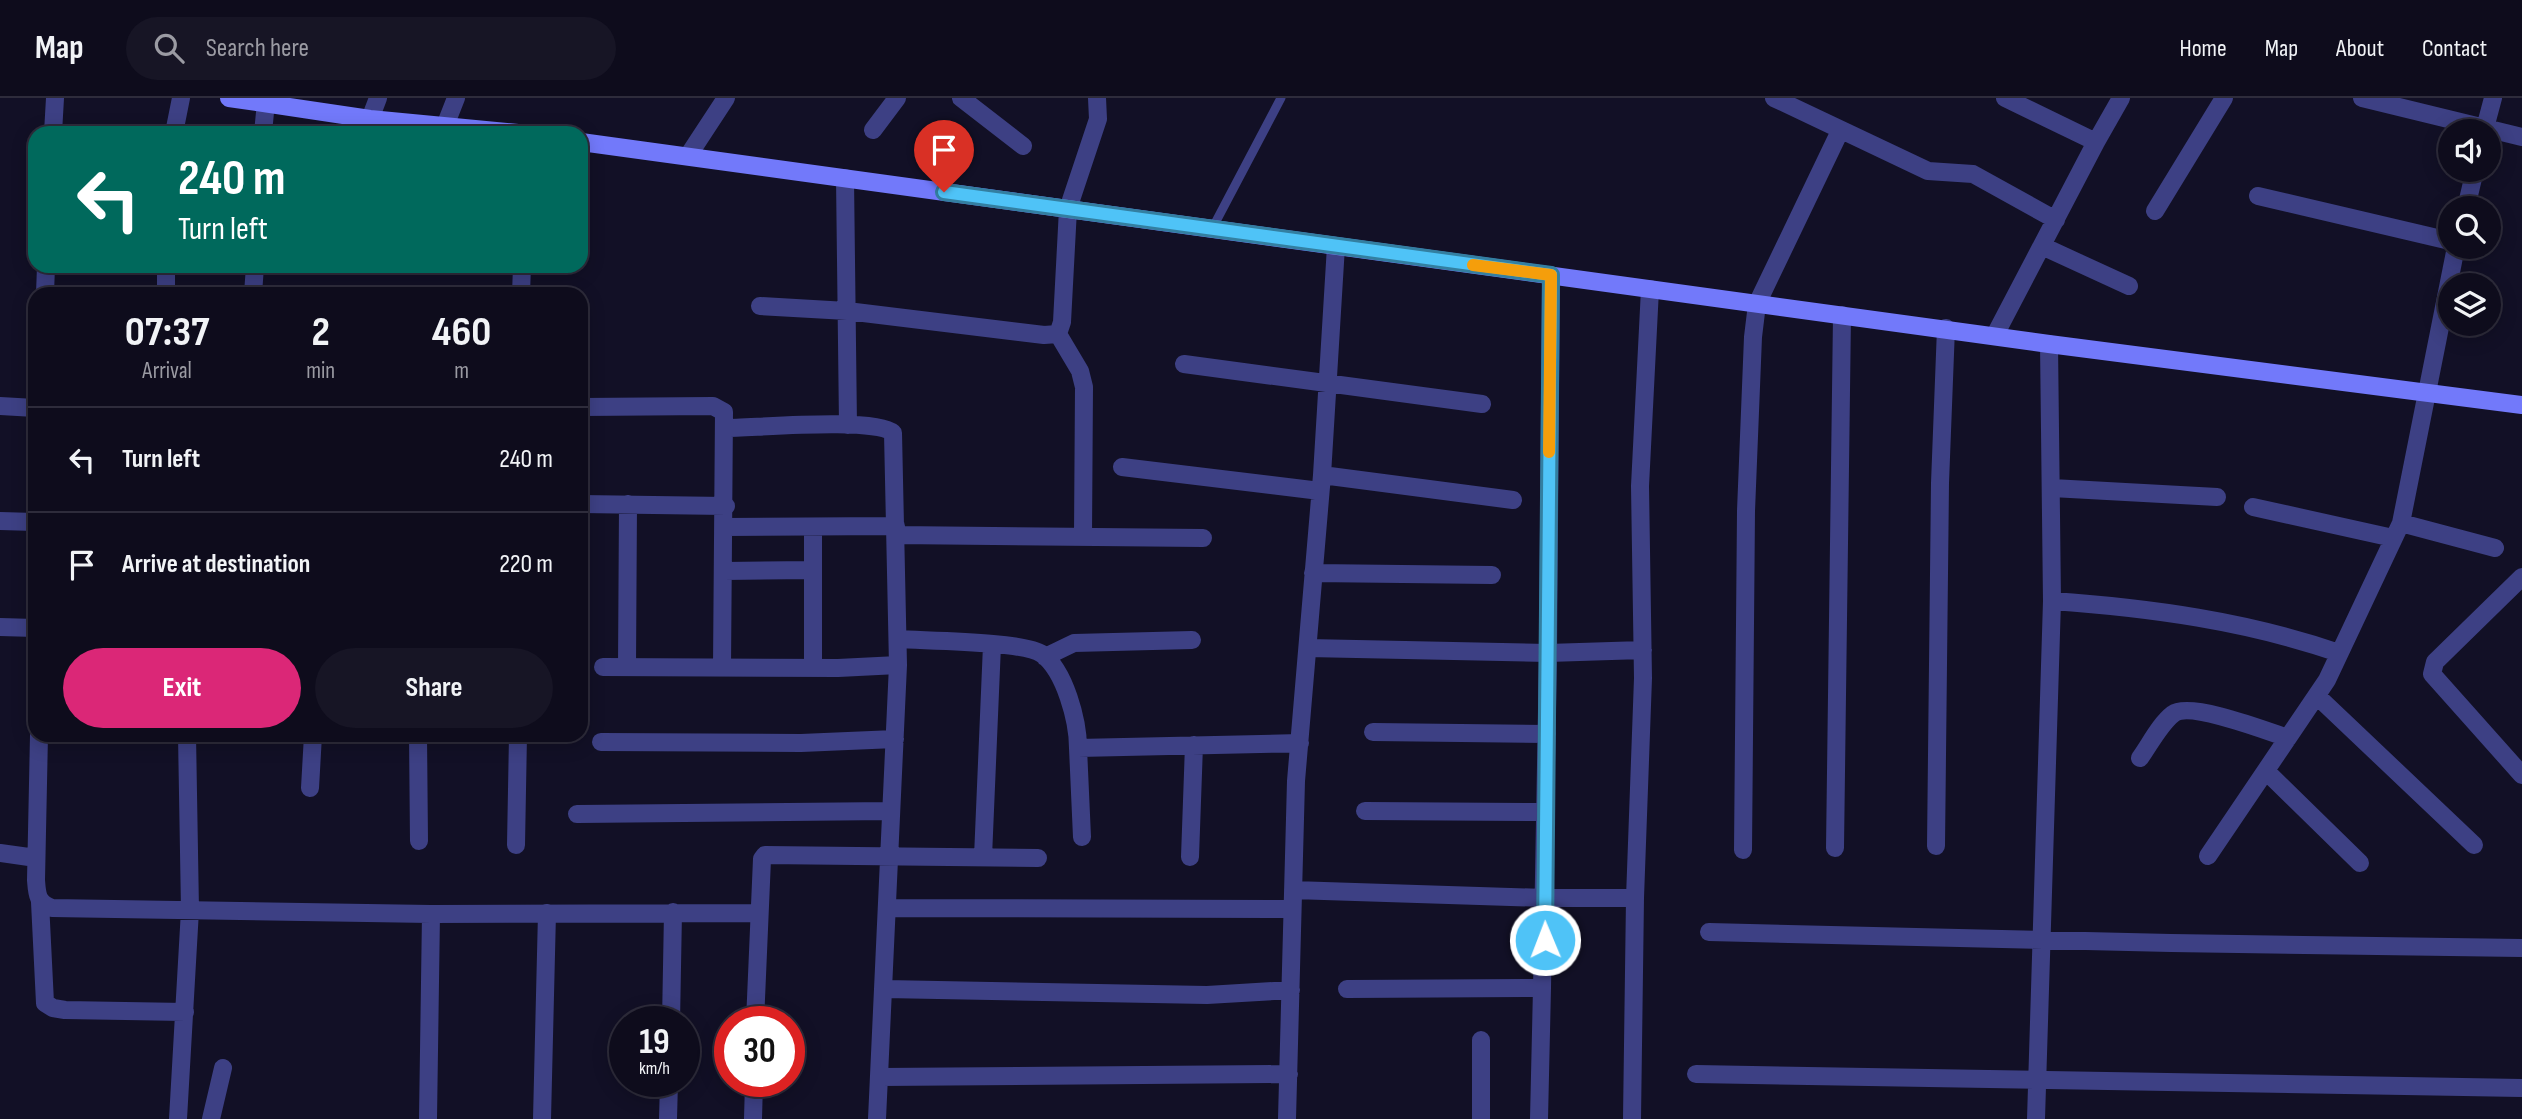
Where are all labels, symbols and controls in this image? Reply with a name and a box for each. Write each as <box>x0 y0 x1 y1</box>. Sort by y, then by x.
search box <box>126 17 616 80</box>
text: Map <box>35 28 84 68</box>
icon: search <box>150 29 188 67</box>
text: Search here <box>206 33 309 64</box>
text: Home <box>2179 34 2227 63</box>
text: Map <box>2265 34 2298 63</box>
text: About <box>2336 34 2384 63</box>
text: Contact <box>2422 34 2487 63</box>
map controls <box>2438 119 2501 336</box>
button: sound <box>2438 119 2501 182</box>
pin <box>914 120 974 192</box>
icon: arrive <box>925 131 963 169</box>
text: 240 m <box>178 150 286 209</box>
icon: left <box>63 154 154 245</box>
button: search <box>2438 196 2501 259</box>
text: Turn left <box>178 210 268 249</box>
button: layers <box>2438 273 2501 336</box>
text: 07:37 <box>125 307 209 358</box>
text: 2 <box>311 307 330 358</box>
text: 460 <box>432 307 491 358</box>
text: Arrival <box>142 357 192 385</box>
text: min <box>306 357 335 385</box>
text: m <box>454 357 469 385</box>
icon: left <box>63 441 101 479</box>
text: Turn left <box>122 444 200 475</box>
text: 240 m <box>499 444 553 475</box>
icon: arrive <box>63 546 101 584</box>
text: Arrive at destination <box>122 549 310 580</box>
text: 220 m <box>499 549 553 580</box>
button: Exit <box>63 648 301 728</box>
button: Share <box>315 648 553 728</box>
position arrow <box>1508 903 1582 977</box>
speed limit sign: 30 <box>714 1006 805 1097</box>
text: 19 <box>639 1021 670 1064</box>
text: km/h <box>639 1058 670 1079</box>

